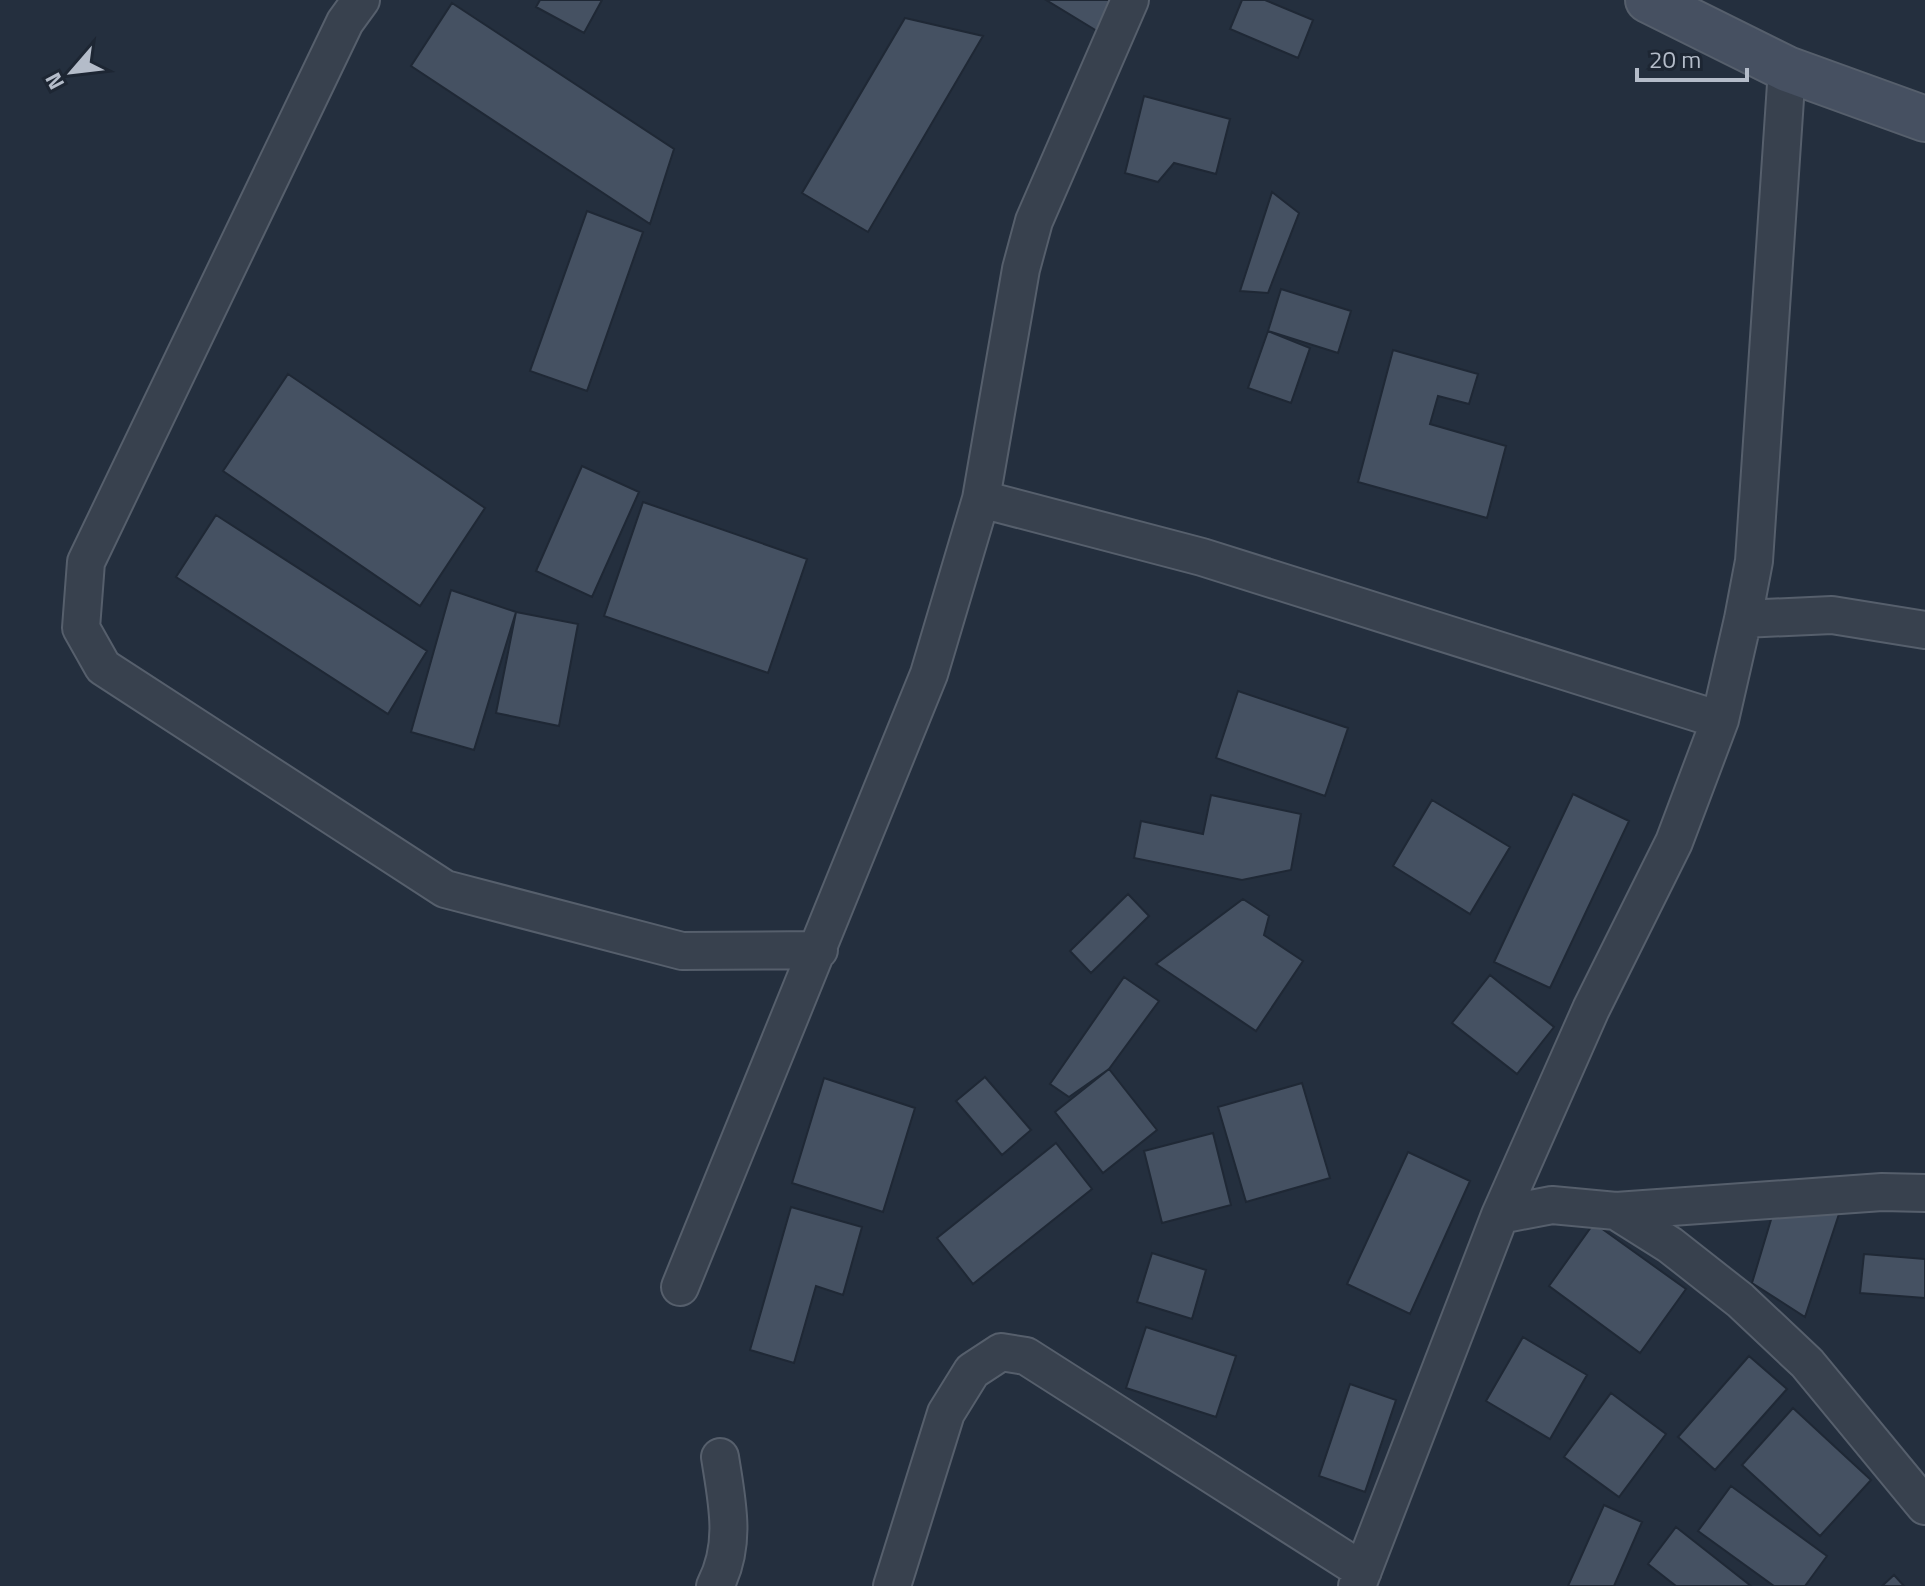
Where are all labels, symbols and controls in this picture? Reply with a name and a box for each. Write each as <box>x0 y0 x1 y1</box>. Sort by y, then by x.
north arrow <box>32 32 112 112</box>
scale bar <box>1637 32 1747 82</box>
text: 20 m <box>1649 41 1701 77</box>
text: N <box>36 67 73 96</box>

